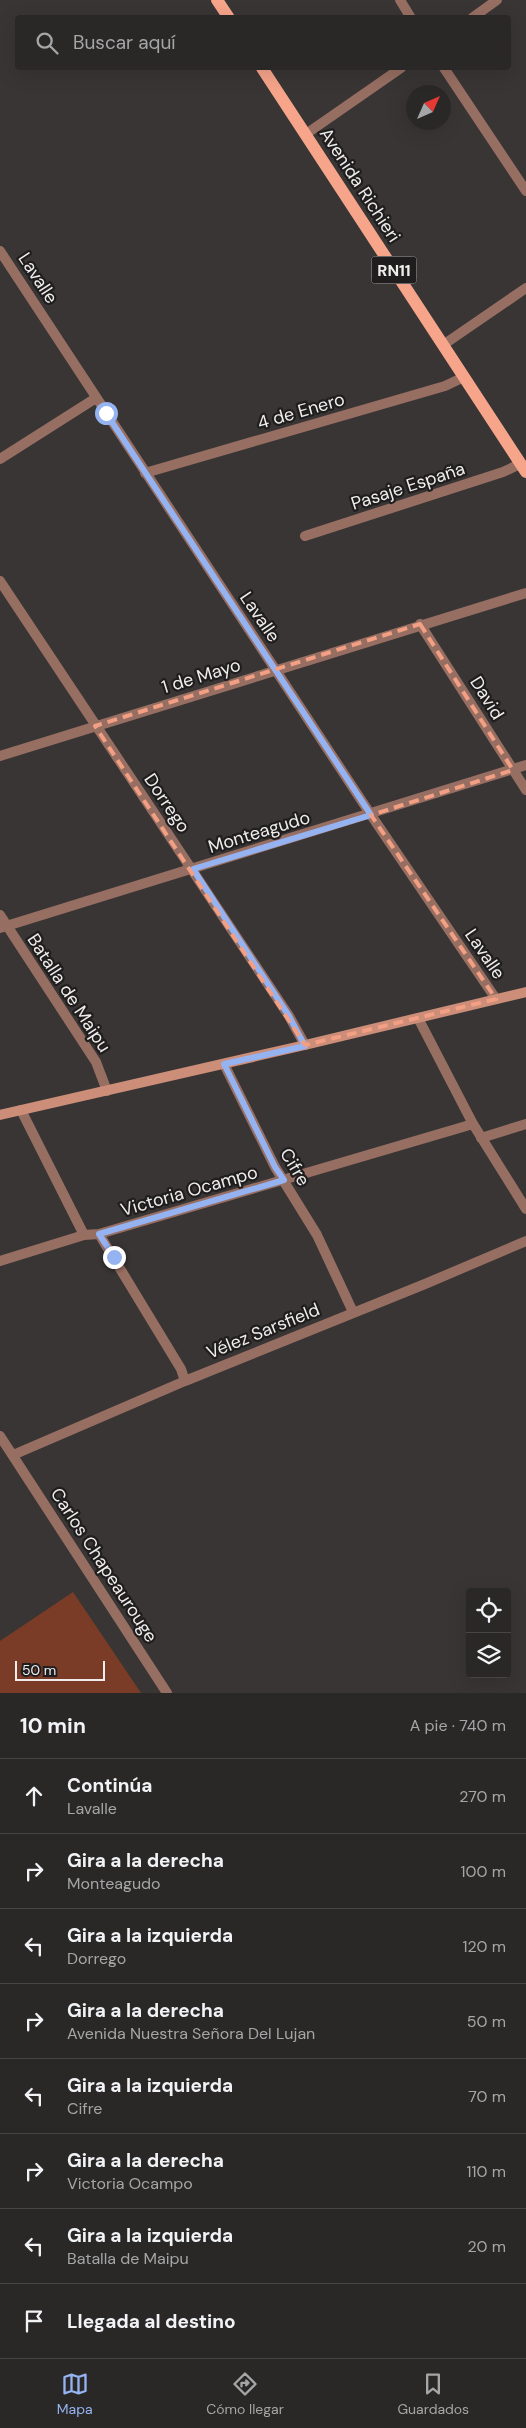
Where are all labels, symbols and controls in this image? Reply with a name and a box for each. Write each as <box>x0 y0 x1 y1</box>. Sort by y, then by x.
search box <box>15 15 511 70</box>
icon: search <box>33 29 61 57</box>
text: Buscar aquí <box>73 30 176 55</box>
north arrow <box>406 85 451 130</box>
street label: Avenida Richieri <box>314 123 406 247</box>
street label: Lavalle <box>13 248 63 308</box>
road number: RN11 <box>372 256 416 284</box>
street label: 4 de Enero <box>255 387 347 435</box>
route start <box>95 402 118 425</box>
street label: Pasaje España <box>348 456 468 516</box>
street label: Lavalle <box>234 587 286 647</box>
street label: 1 de Mayo <box>159 653 243 699</box>
street label: David <box>464 672 510 724</box>
street label: Dorrego <box>138 769 196 837</box>
street label: Monteagudo <box>205 805 313 859</box>
street label: Lavalle <box>459 924 511 984</box>
street label: Batalla de Maipu <box>22 929 116 1057</box>
street label: Cifre <box>274 1144 316 1190</box>
street label: Victoria Ocampo <box>118 1160 260 1222</box>
route end <box>103 1246 126 1269</box>
street label: Vélez Sarsfield <box>203 1297 323 1365</box>
street label: Carlos Chapeaurouge <box>45 1483 163 1647</box>
map controls <box>466 1588 511 1678</box>
button: locate <box>466 1588 511 1633</box>
button: layers <box>466 1633 511 1678</box>
scale bar <box>15 1658 105 1681</box>
text: 50 m <box>22 1661 56 1679</box>
text: 10 min <box>20 1712 86 1740</box>
text: A pie · 740 m <box>410 1715 506 1736</box>
text: Continúa <box>67 1773 152 1798</box>
icon: ahead <box>20 1782 48 1810</box>
text: 270 m <box>459 1786 506 1807</box>
text: Lavalle <box>67 1798 117 1819</box>
text: Gira a la derecha <box>67 1848 224 1873</box>
icon: right <box>20 1857 48 1885</box>
text: 100 m <box>461 1861 506 1882</box>
text: Monteagudo <box>67 1873 161 1894</box>
text: Gira a la izquierda <box>67 1923 233 1948</box>
icon: left <box>20 1932 48 1960</box>
text: 120 m <box>462 1936 506 1957</box>
text: Dorrego <box>67 1948 126 1969</box>
text: Gira a la derecha <box>67 1998 224 2023</box>
icon: right <box>20 2007 48 2035</box>
text: 50 m <box>467 2011 506 2032</box>
text: Avenida Nuestra Señora Del Lujan <box>67 2023 315 2044</box>
text: Gira a la izquierda <box>67 2073 233 2098</box>
icon: left <box>20 2082 48 2110</box>
text: 70 m <box>468 2086 506 2107</box>
text: Cifre <box>67 2098 102 2119</box>
text: Gira a la derecha <box>67 2148 224 2173</box>
icon: right <box>20 2157 48 2185</box>
text: 110 m <box>467 2161 506 2182</box>
text: Victoria Ocampo <box>67 2173 193 2194</box>
text: Gira a la izquierda <box>67 2223 233 2248</box>
icon: left <box>20 2232 48 2260</box>
text: 20 m <box>467 2236 506 2257</box>
text: Batalla de Maipu <box>67 2248 189 2269</box>
icon: arrive <box>20 2307 48 2335</box>
text: Llegada al destino <box>67 2309 236 2334</box>
tab: Mapa <box>57 2370 93 2418</box>
tab: Cómo llegar <box>206 2370 284 2418</box>
tab: Guardados <box>397 2370 469 2418</box>

